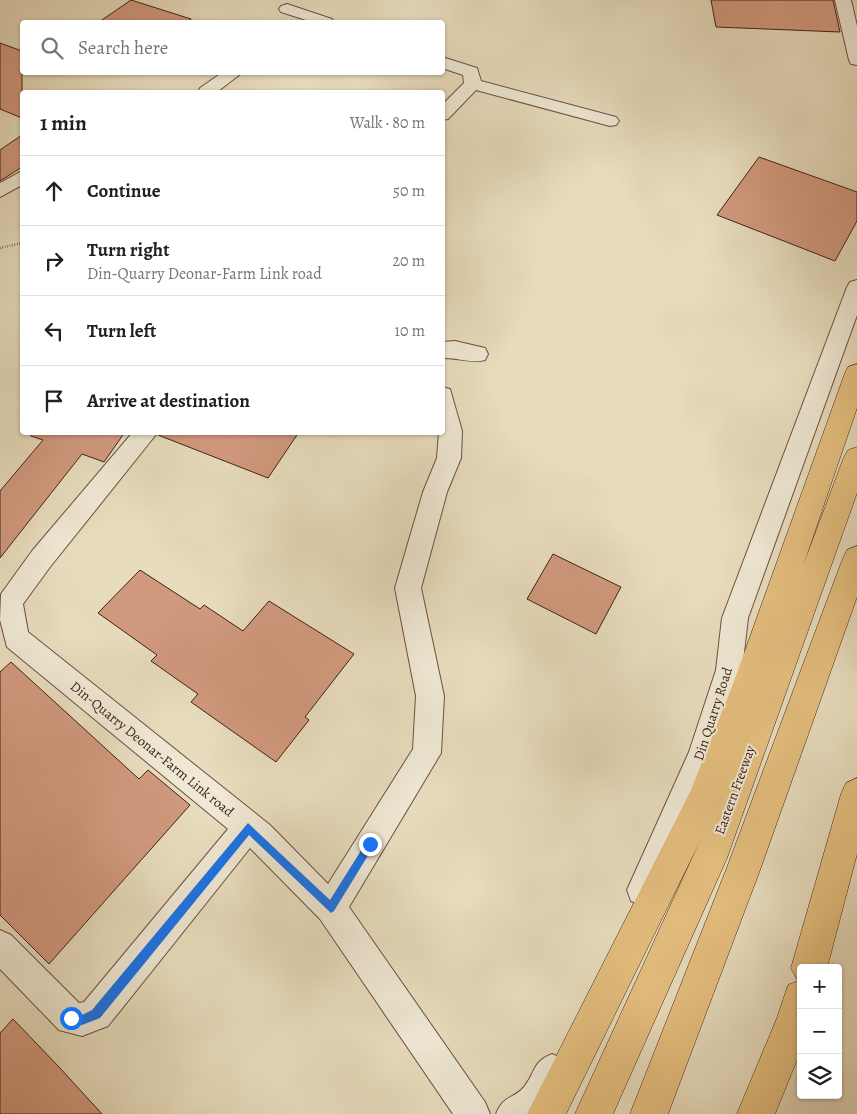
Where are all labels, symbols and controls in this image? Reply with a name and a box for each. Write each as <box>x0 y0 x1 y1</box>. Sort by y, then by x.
search box <box>20 20 445 75</box>
icon: search <box>38 34 66 62</box>
text: Search here <box>78 35 168 61</box>
text: 1 min <box>40 109 87 137</box>
text: Walk · 80 m <box>350 112 425 134</box>
icon: ahead <box>40 177 68 205</box>
text: Continue <box>87 178 161 204</box>
text: 50 m <box>393 180 425 202</box>
text: Turn right <box>87 237 169 263</box>
icon: right <box>40 247 68 275</box>
text: 20 m <box>392 250 425 272</box>
text: Din-Quarry Deonar-Farm Link road <box>87 263 322 285</box>
icon: left <box>40 317 68 345</box>
text: Turn left <box>87 318 156 344</box>
text: 10 m <box>395 320 425 342</box>
icon: arrive <box>40 387 68 415</box>
text: Arrive at destination <box>87 388 250 414</box>
street label: Din Quarry Road <box>689 664 737 763</box>
street label: Din-Quarry Deonar-Farm Link road <box>66 677 238 821</box>
street label: Eastern Freeway <box>710 742 760 837</box>
route end <box>359 833 382 856</box>
map controls <box>797 964 842 1099</box>
button: + <box>797 964 842 1009</box>
route start <box>60 1007 83 1030</box>
button: − <box>797 1009 842 1054</box>
button: layers <box>797 1054 842 1099</box>

